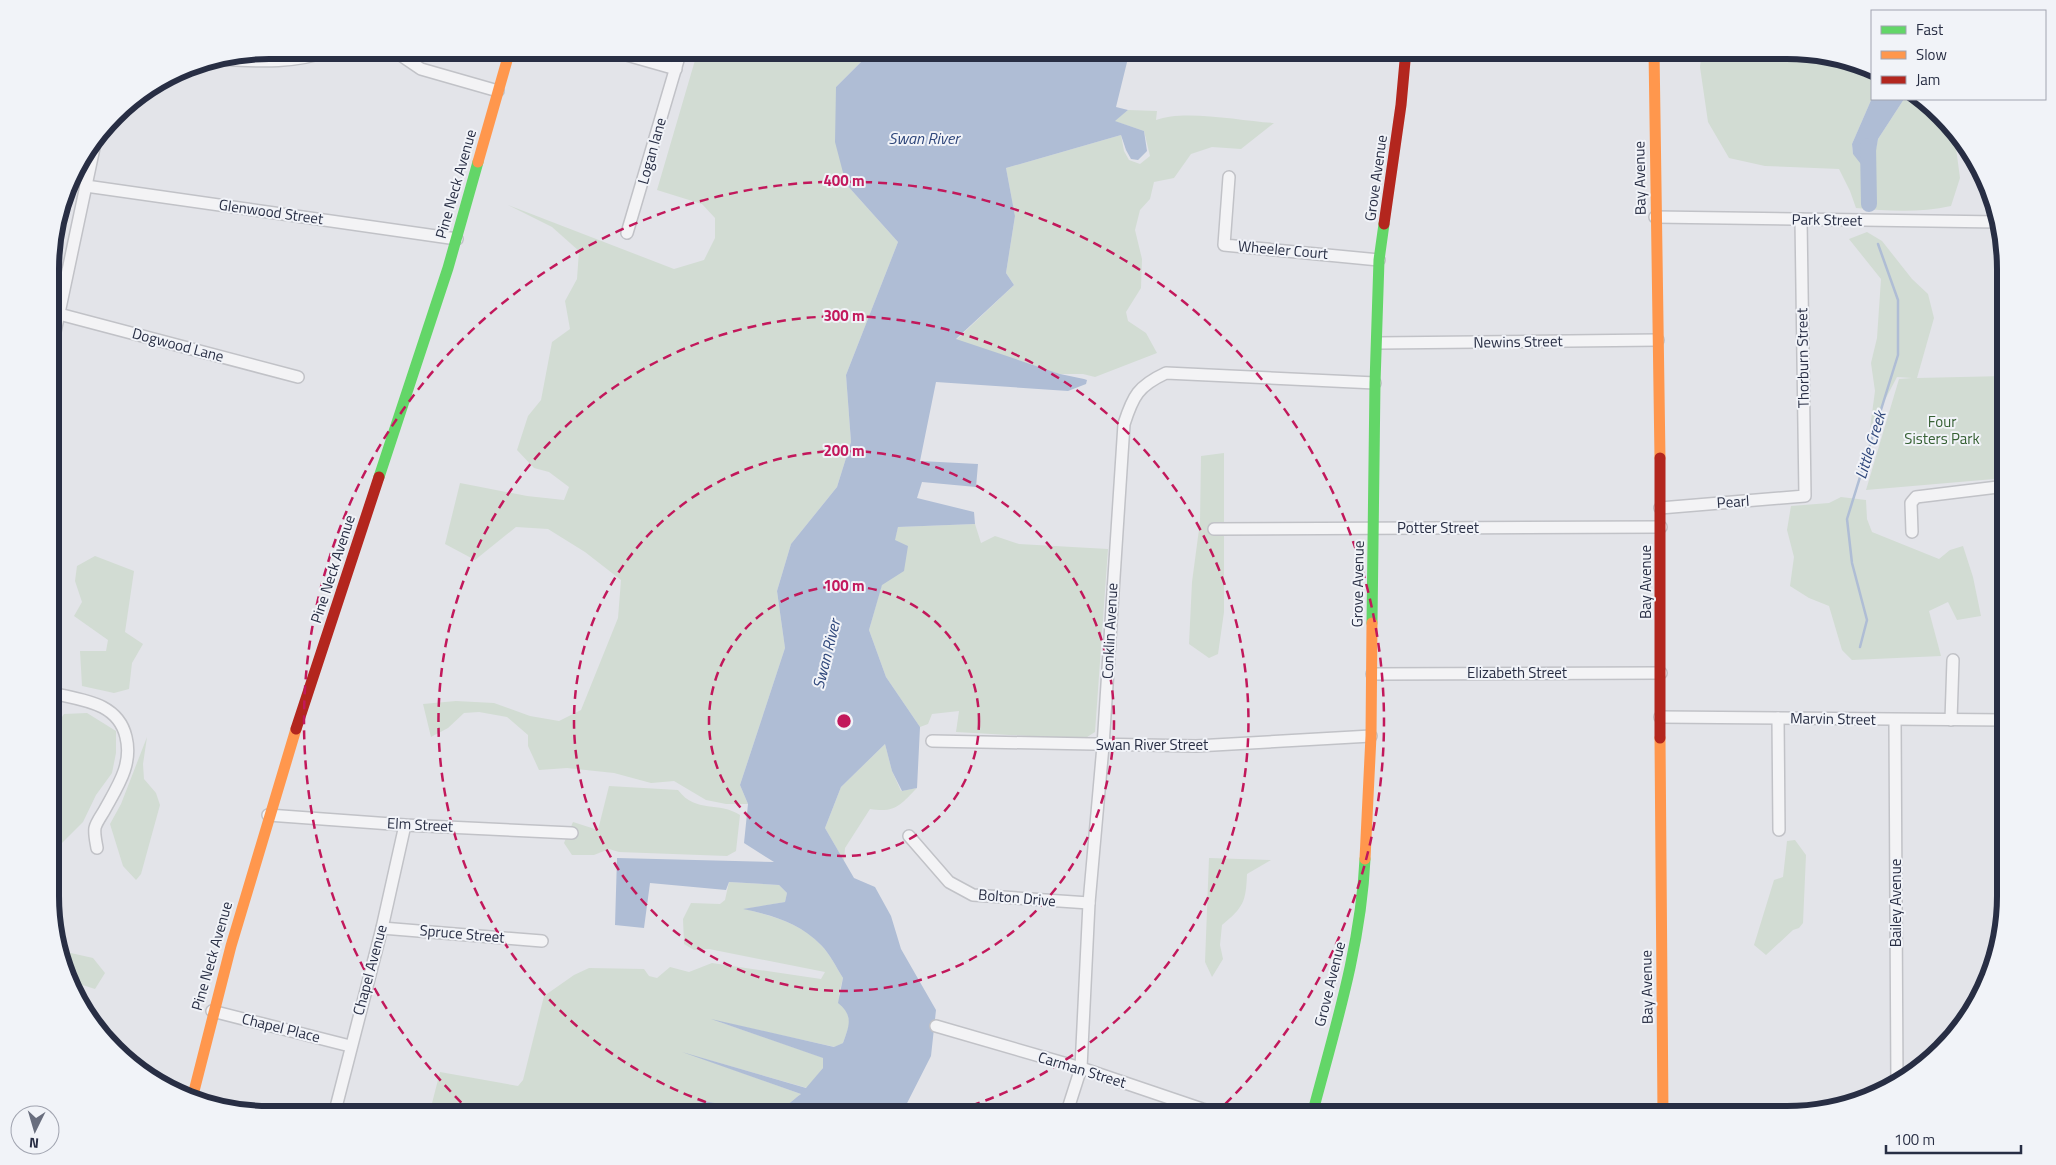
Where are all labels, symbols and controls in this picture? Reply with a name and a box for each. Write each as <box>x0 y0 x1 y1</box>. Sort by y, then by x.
legend <box>1871 10 2046 100</box>
text: Fast <box>1916 18 1944 41</box>
text: Slow <box>1916 43 1947 66</box>
text: Jam <box>1916 68 1940 91</box>
street label: Logan lane <box>631 115 672 187</box>
water label: Swan River <box>889 126 961 150</box>
street label: Pine Neck Avenue <box>429 127 482 241</box>
street label: Grove Avenue <box>1358 133 1393 223</box>
street label: Bay Avenue <box>1627 141 1652 215</box>
text: 400 m <box>823 169 865 192</box>
street label: Glenwood Street <box>217 193 326 230</box>
street label: Park Street <box>1791 207 1863 232</box>
street label: Wheeler Court <box>1237 234 1330 265</box>
text: 300 m <box>823 304 865 327</box>
street label: Thorburn Street <box>1790 307 1815 408</box>
street label: Dogwood Lane <box>130 321 227 368</box>
street label: Newins Street <box>1473 329 1564 354</box>
water label: Little Creek <box>1848 406 1892 482</box>
park label: Four Sisters Park <box>1904 410 1980 450</box>
text: 200 m <box>823 439 865 462</box>
street label: Pearl <box>1716 489 1750 514</box>
street label: Pine Neck Avenue <box>304 512 361 626</box>
street label: Potter Street <box>1397 516 1480 539</box>
street label: Grove Avenue <box>1345 540 1370 628</box>
street label: Bay Avenue <box>1634 545 1657 619</box>
text: 100 m <box>823 574 865 597</box>
street label: Conklin Avenue <box>1095 582 1124 680</box>
water label: Swan River <box>806 615 847 691</box>
street label: Elizabeth Street <box>1467 661 1568 684</box>
street label: Marvin Street <box>1790 706 1877 731</box>
centre of rings <box>835 712 853 730</box>
street label: Swan River Street <box>1096 733 1209 756</box>
street label: Elm Street <box>386 811 454 838</box>
street label: Bailey Avenue <box>1884 859 1907 947</box>
street label: Bolton Drive <box>977 883 1057 912</box>
street label: Pine Neck Avenue <box>185 899 238 1013</box>
street label: Spruce Street <box>419 918 506 949</box>
street label: Chapel Avenue <box>346 922 393 1018</box>
street label: Grove Avenue <box>1308 939 1351 1029</box>
street label: Bay Avenue <box>1634 950 1659 1024</box>
street label: Chapel Place <box>240 1007 323 1048</box>
street label: Carman Street <box>1035 1045 1130 1094</box>
north arrow <box>10 1105 60 1155</box>
scale bar <box>1886 1122 2021 1154</box>
text: 100 m <box>1894 1128 1935 1151</box>
text: N <box>28 1133 40 1154</box>

